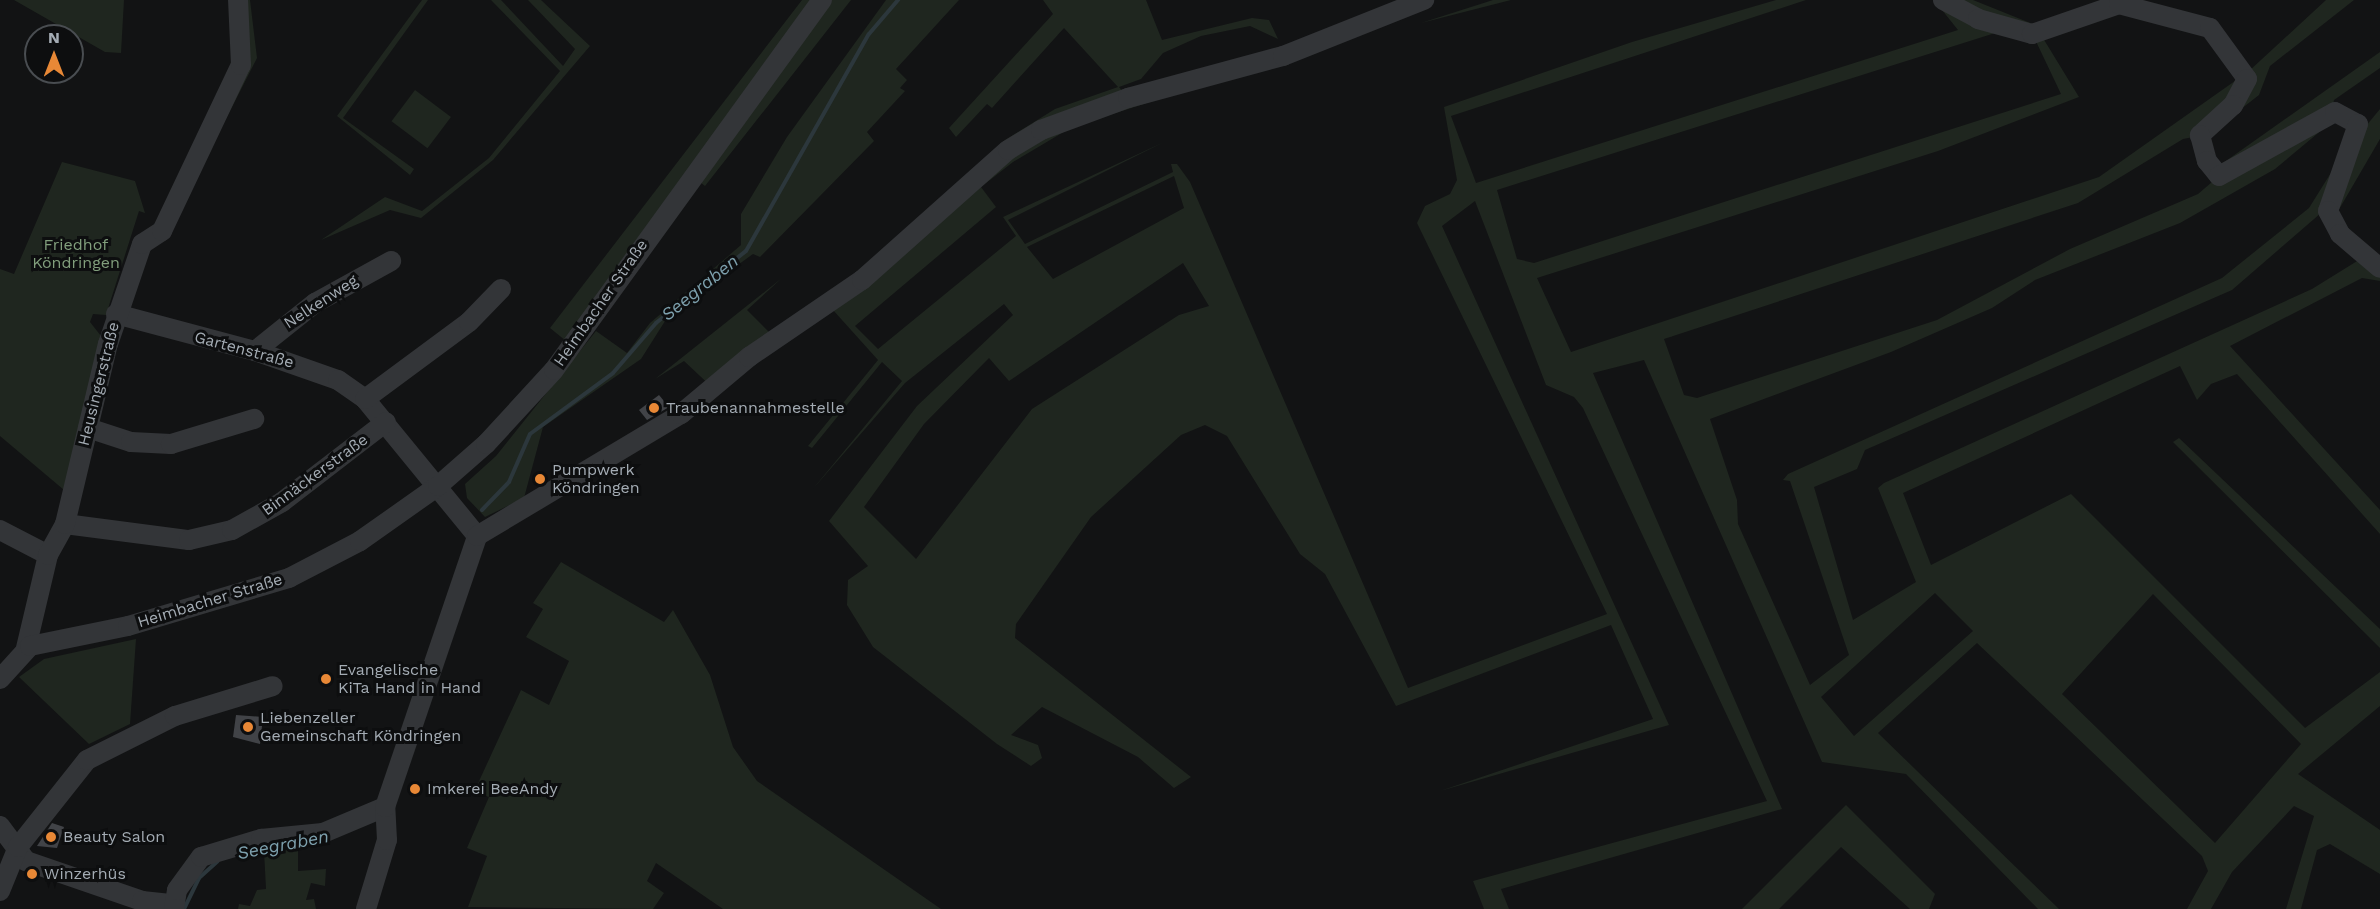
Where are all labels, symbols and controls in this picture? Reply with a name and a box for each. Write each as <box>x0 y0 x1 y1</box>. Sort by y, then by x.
north arrow <box>24 24 84 84</box>
text: N <box>48 28 60 47</box>
park label: Friedhof Köndringen <box>32 235 120 273</box>
street label: Heimbacher Straße <box>550 236 652 370</box>
water label: Seegraben <box>657 250 743 326</box>
street label: Nelkenweg <box>280 271 362 333</box>
street label: Heusingerstraße <box>74 320 124 448</box>
street label: Gartenstraße <box>192 328 296 372</box>
place label: Traubenannahmestelle <box>666 398 845 418</box>
marker: Traubenannahmestelle <box>647 401 661 415</box>
street label: Binnäckerstraße <box>258 430 372 520</box>
place label: Pumpwerk Köndringen <box>552 460 640 498</box>
marker: Pumpwerk Köndringen <box>533 472 547 486</box>
street label: Heimbacher Straße <box>135 570 285 632</box>
place label: Evangelische KiTa Hand in Hand <box>338 660 481 698</box>
marker: Evangelische KiTa Hand in Hand <box>319 672 333 686</box>
place label: Liebenzeller Gemeinschaft Köndringen <box>260 708 461 746</box>
marker: Liebenzeller Gemeinschaft Köndringen <box>241 720 255 734</box>
place label: Imkerei BeeAndy <box>427 779 558 799</box>
marker: Imkerei BeeAndy <box>408 782 422 796</box>
water label: Seegraben <box>235 826 331 864</box>
place label: Beauty Salon <box>63 827 166 847</box>
marker: Beauty Salon <box>44 830 58 844</box>
place label: Winzerhüs <box>44 864 126 884</box>
marker: Winzerhüs <box>25 867 39 881</box>

